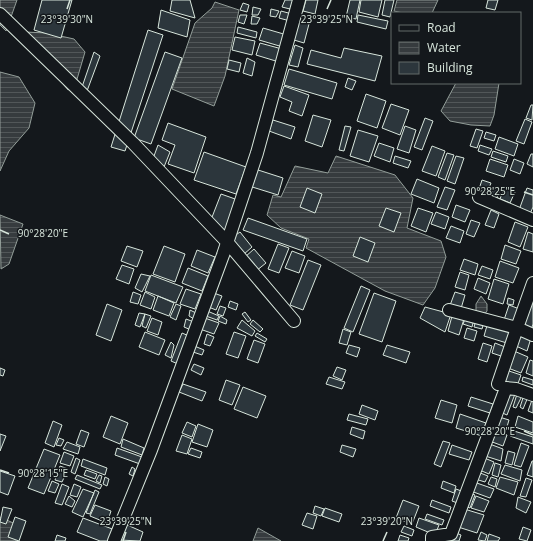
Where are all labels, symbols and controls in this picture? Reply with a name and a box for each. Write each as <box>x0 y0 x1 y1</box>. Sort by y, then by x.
text: 23°39'30"N <box>41 12 93 26</box>
text: 23°39'25"N <box>301 12 353 26</box>
legend <box>391 12 521 84</box>
text: Road <box>427 19 456 36</box>
text: Water <box>427 39 461 56</box>
text: Building <box>427 59 473 76</box>
text: 90°28'25"E <box>465 184 515 198</box>
text: 90°28'20"E <box>18 226 68 240</box>
text: 90°28'20"E <box>465 424 515 438</box>
text: 90°28'15"E <box>18 466 68 480</box>
text: 23°39'25"N <box>100 514 152 528</box>
text: 23°39'20"N <box>361 514 413 528</box>

